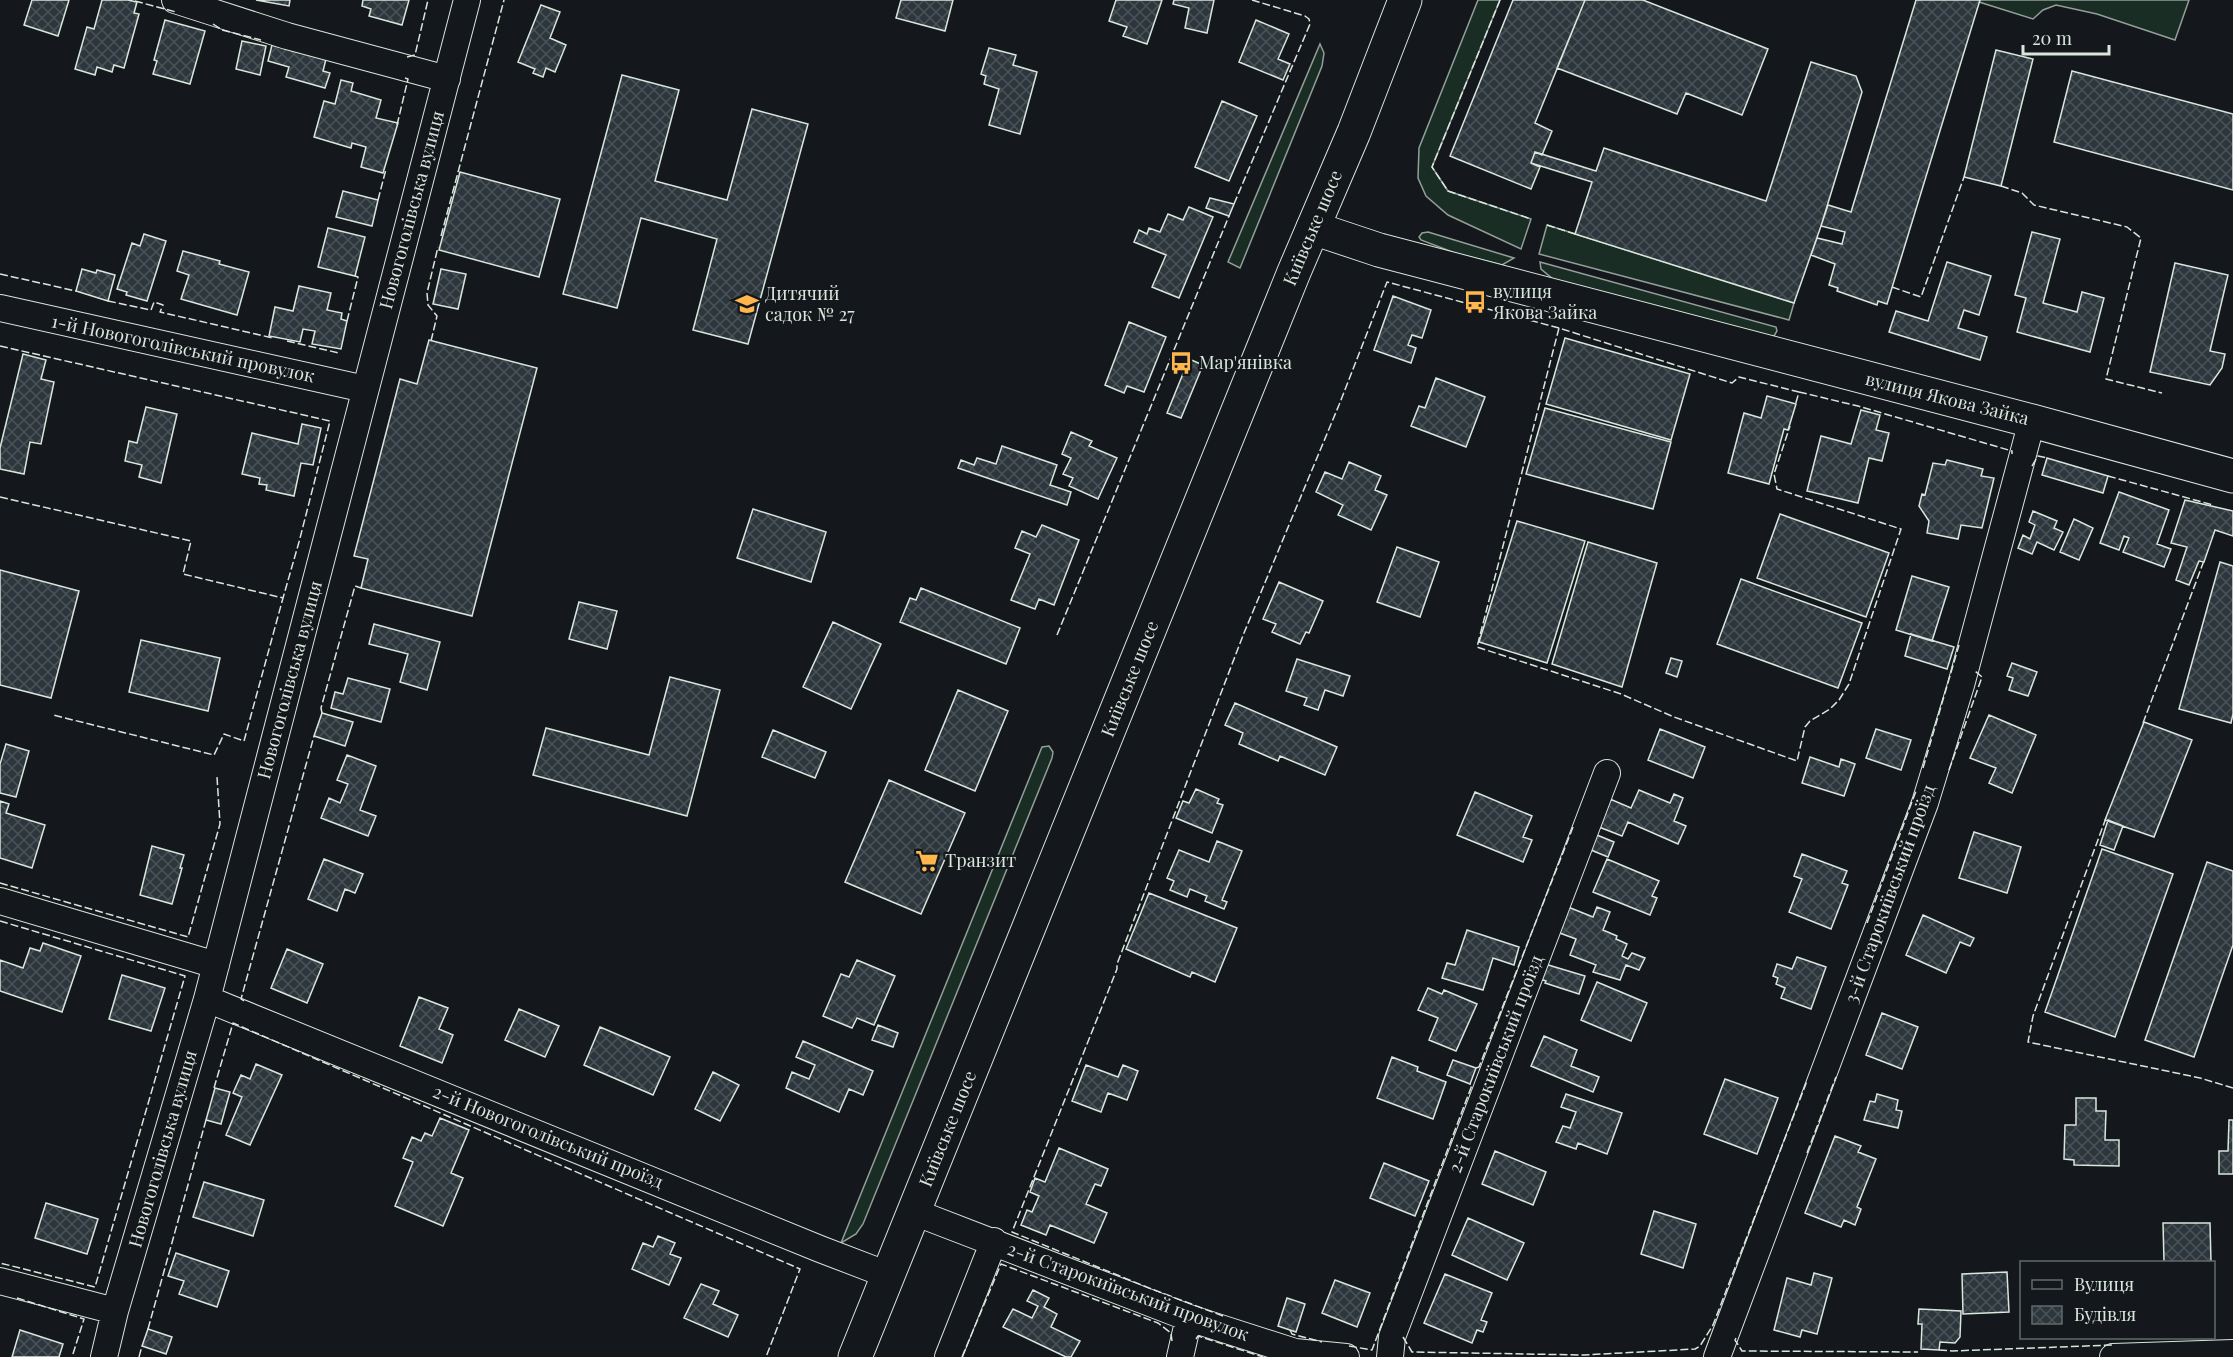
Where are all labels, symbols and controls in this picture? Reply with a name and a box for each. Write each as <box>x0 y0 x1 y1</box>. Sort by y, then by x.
scale bar <box>2023 18 2108 56</box>
text: 20 m <box>2032 26 2072 50</box>
street label: Новогоголівська вулиця <box>373 108 449 311</box>
street label: Київське шосе <box>1277 166 1347 289</box>
place label: вулиця Якова Зайка <box>1492 279 1597 324</box>
place label: Дитячий садок № 27 <box>765 281 855 326</box>
bus stop icon: вулиця Якова Зайка <box>1462 289 1488 315</box>
school or university icon: Дитячий садок № 27 <box>734 291 760 317</box>
street label: 1-й Новогоголівський провулок <box>49 308 317 388</box>
bus stop icon: Мар'янівка <box>1168 350 1194 376</box>
place label: Мар'янівка <box>1199 350 1292 374</box>
street label: вулиця Якова Зайка <box>1863 366 2032 430</box>
street label: Новогоголівська вулиця <box>251 578 327 781</box>
street label: Київське шосе <box>1095 617 1163 740</box>
street label: 3-й Старокиївський проїзд <box>1838 780 1940 1006</box>
supermarket icon: Транзит <box>914 848 940 874</box>
place label: Транзит <box>945 848 1016 872</box>
street label: 2-й Старокиївський проїзд <box>1442 951 1548 1176</box>
street label: Новогоголівська вулиця <box>122 1047 202 1250</box>
street label: Київське шосе <box>913 1067 981 1190</box>
street label: 2-й Новогоголівський проїзд <box>430 1079 668 1194</box>
street label: 2-й Старокиївський провулок <box>1004 1236 1252 1346</box>
legend <box>2020 1261 2215 1339</box>
text: Вулиця <box>2074 1272 2135 1296</box>
text: Будівля <box>2074 1302 2137 1326</box>

